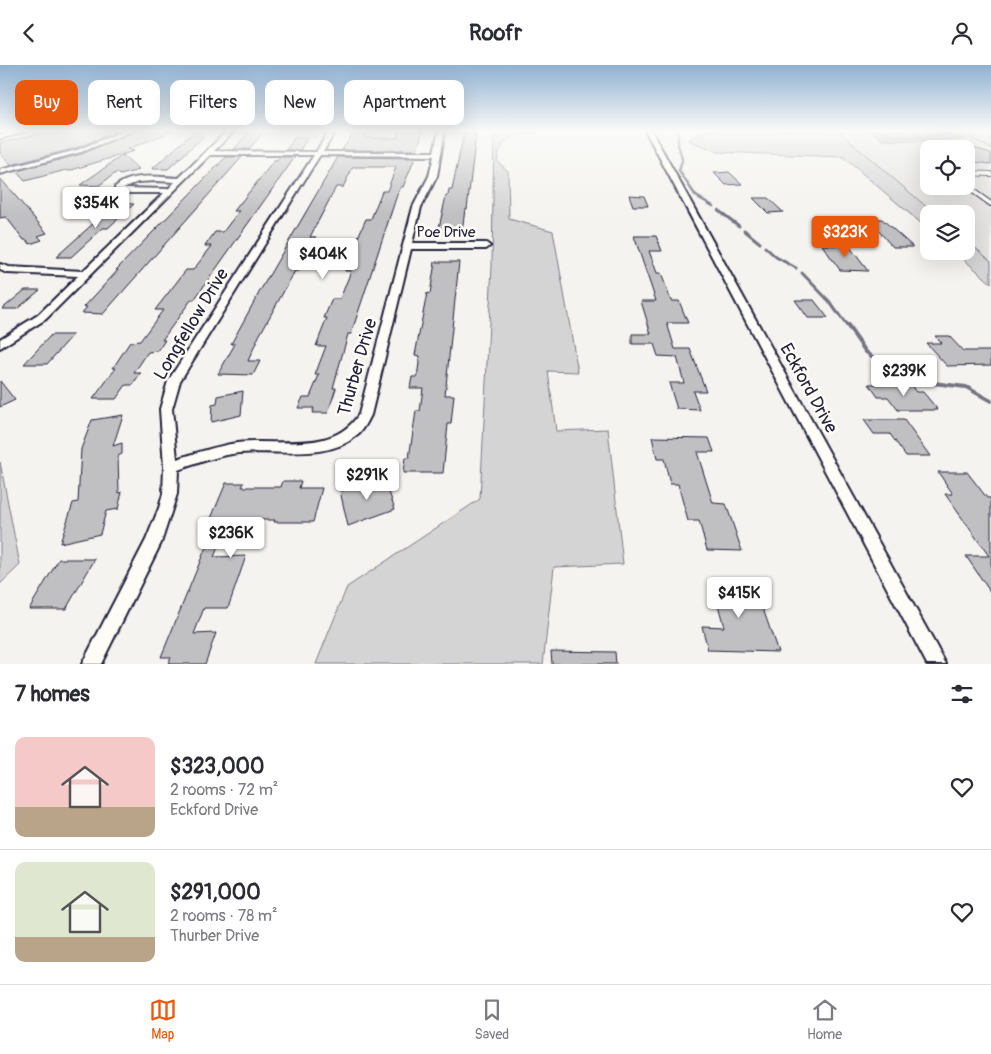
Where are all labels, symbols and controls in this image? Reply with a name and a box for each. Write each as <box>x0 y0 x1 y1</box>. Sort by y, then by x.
icon: back <box>15 19 43 47</box>
text: Roofr <box>469 19 522 47</box>
icon: person <box>948 19 976 47</box>
chip: Buy <box>15 80 78 125</box>
chip: Rent <box>88 80 160 125</box>
chip: Filters <box>170 80 255 125</box>
chip: New <box>265 80 334 125</box>
chip: Apartment <box>344 80 464 125</box>
map controls <box>920 140 975 260</box>
button: locate <box>920 140 975 195</box>
pin: $354K <box>61 186 131 229</box>
text: $354K <box>73 193 119 213</box>
button: layers <box>920 205 975 260</box>
pin: $323K <box>810 215 880 258</box>
text: $323K <box>823 222 867 242</box>
street label: Poe Drive <box>416 223 476 242</box>
pin: $404K <box>288 237 358 280</box>
text: $404K <box>299 244 347 264</box>
street label: Longfellow Drive <box>149 264 234 384</box>
street label: Thurber Drive <box>333 316 382 419</box>
street label: Eckford Drive <box>774 339 843 437</box>
pin: $239K <box>869 355 939 397</box>
text: $239K <box>882 361 926 381</box>
pin: $291K <box>332 459 402 501</box>
text: $291K <box>346 465 388 485</box>
pin: $236K <box>196 517 266 559</box>
text: $236K <box>208 523 254 543</box>
pin: $415K <box>704 577 774 619</box>
text: $415K <box>718 583 760 603</box>
icon: filters <box>948 680 976 708</box>
text: 7 homes <box>15 681 90 708</box>
text: $323,000 <box>170 753 264 780</box>
icon: home <box>55 757 115 817</box>
icon: heart <box>948 773 976 801</box>
text: 2 rooms · 72 m² <box>170 780 278 800</box>
text: Eckford Drive <box>170 800 258 820</box>
text: $291,000 <box>170 879 261 906</box>
icon: home <box>55 882 115 942</box>
icon: heart <box>948 898 976 926</box>
text: 2 rooms · 78 m² <box>170 906 277 926</box>
text: Thurber Drive <box>170 926 259 946</box>
tab: Map <box>149 996 177 1043</box>
tab: Saved <box>474 996 509 1043</box>
tab: Home <box>807 996 842 1043</box>

